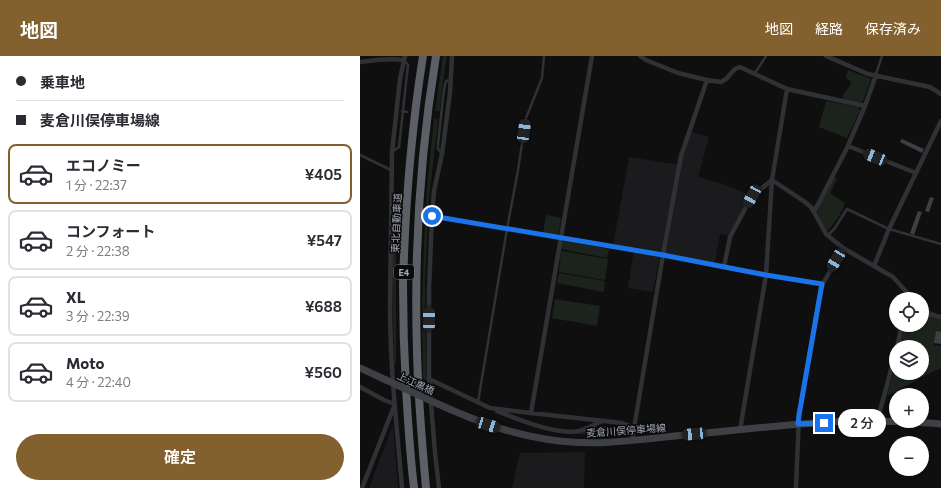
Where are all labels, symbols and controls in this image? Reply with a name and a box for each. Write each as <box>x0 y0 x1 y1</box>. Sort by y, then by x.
text: 地図 <box>20 18 58 41</box>
text: 地図 <box>765 20 793 37</box>
text: 経路 <box>815 20 843 37</box>
text: 保存済み <box>865 20 921 37</box>
text: 乗車地 <box>40 73 85 91</box>
text: 麦倉川俣停車場線 <box>40 111 160 129</box>
car <box>516 118 532 144</box>
car <box>862 147 888 167</box>
icon: car <box>18 156 54 192</box>
text: エコノミー <box>66 156 141 174</box>
text: ¥405 <box>305 165 342 183</box>
text: 1 分 · 22:37 <box>66 177 127 193</box>
car <box>741 183 763 209</box>
street label: 東北自動車道 <box>388 193 404 253</box>
route start <box>423 207 441 225</box>
icon: car <box>18 222 54 258</box>
text: コンフォート <box>66 222 156 240</box>
text: ¥547 <box>307 231 342 249</box>
text: 2 分 · 22:38 <box>66 243 130 259</box>
car <box>825 247 847 273</box>
road number: E4 <box>394 265 414 279</box>
icon: car <box>18 288 54 324</box>
text: XL <box>66 288 85 306</box>
map controls <box>889 292 929 476</box>
button: locate <box>889 292 929 332</box>
text: ¥688 <box>305 297 342 315</box>
car <box>423 307 435 331</box>
text: 3 分 · 22:39 <box>66 308 130 324</box>
button: layers <box>889 340 929 380</box>
icon: car <box>18 354 54 390</box>
text: Moto <box>66 354 105 372</box>
text: ¥560 <box>305 363 342 381</box>
street label: 上江黒橋 <box>395 369 437 397</box>
text: 4 分 · 22:40 <box>66 374 131 390</box>
button: + <box>889 388 929 428</box>
callout: 2 分 <box>838 409 886 437</box>
route end <box>815 414 833 432</box>
text: 2 分 <box>851 415 873 431</box>
car <box>475 416 501 434</box>
street label: 麦倉川俣停車場線 <box>586 421 666 439</box>
car <box>682 427 706 441</box>
button: 確定 <box>16 434 344 480</box>
button: − <box>889 436 929 476</box>

